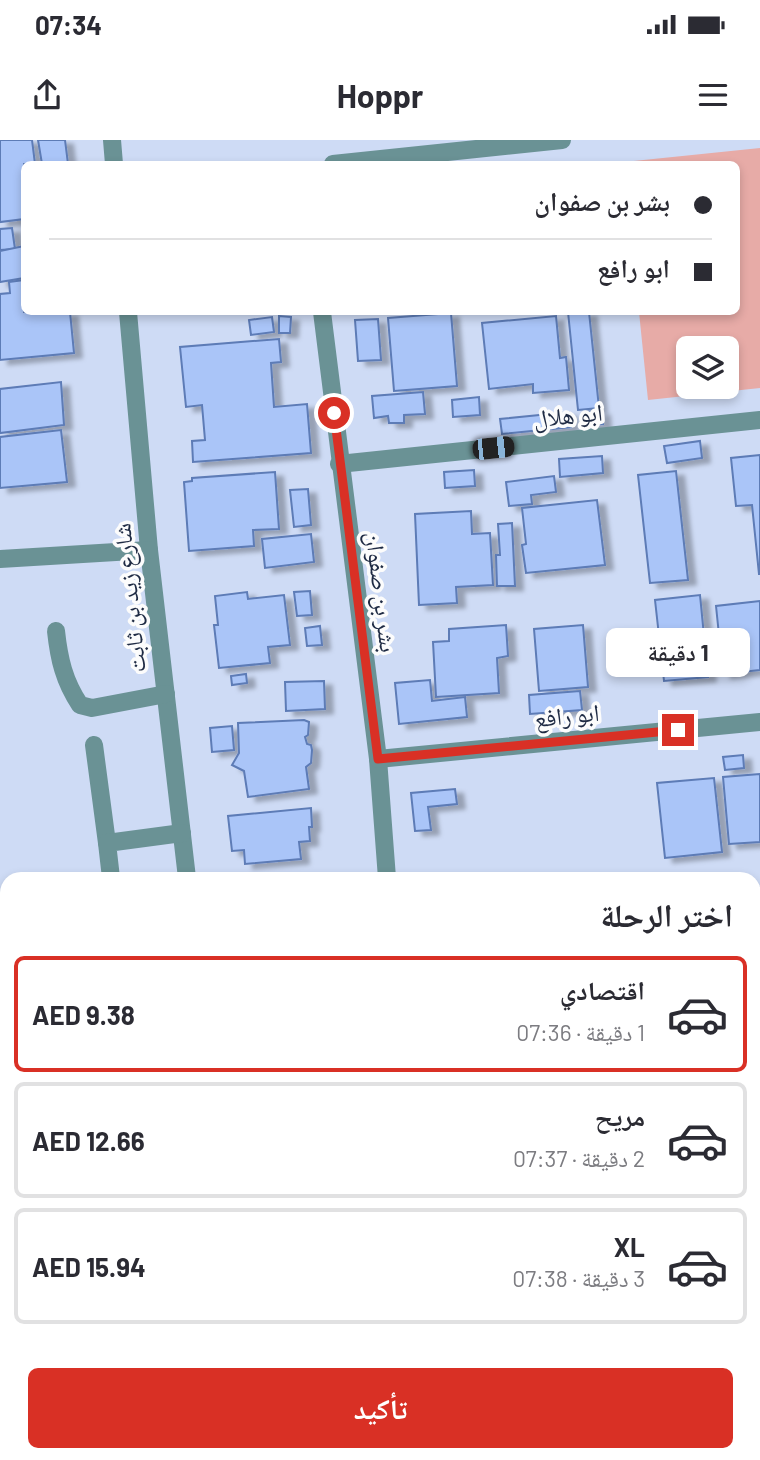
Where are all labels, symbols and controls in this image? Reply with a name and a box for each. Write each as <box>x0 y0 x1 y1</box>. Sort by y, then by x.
text: 07:34 <box>35 9 102 40</box>
icon: share <box>28 76 66 114</box>
text: Hoppr <box>337 76 423 114</box>
icon: menu <box>694 76 732 114</box>
text: بشر بن صفوان <box>534 185 670 216</box>
text: ابو رافع <box>597 252 670 283</box>
map controls <box>676 336 739 399</box>
button: layers <box>676 336 739 399</box>
street label: ابو هلال <box>532 396 604 434</box>
route start <box>318 397 350 429</box>
car <box>472 435 515 461</box>
street label: شارع زيد بن ثابت <box>106 522 153 674</box>
street label: بشر بن صفوان <box>360 530 404 654</box>
callout: 1 دقيقة <box>606 629 750 678</box>
text: 1 دقيقة <box>647 638 709 666</box>
street label: ابو رافع <box>533 697 601 734</box>
route end <box>662 714 694 746</box>
text: اختر الرحلة <box>600 895 733 933</box>
text: اقتصادي <box>560 974 645 1005</box>
icon: car <box>666 983 729 1046</box>
text: AED 9.38 <box>32 999 135 1030</box>
text: 1 دقيقة · 07:36 <box>516 1018 645 1046</box>
text: مريح <box>595 1100 645 1131</box>
icon: car <box>666 1109 729 1172</box>
text: AED 12.66 <box>32 1125 145 1156</box>
text: 2 دقيقة · 07:37 <box>513 1144 645 1172</box>
text: XL <box>614 1231 645 1262</box>
icon: car <box>666 1235 729 1298</box>
text: AED 15.94 <box>32 1251 146 1282</box>
text: 3 دقيقة · 07:38 <box>512 1264 645 1292</box>
button: تأكيد <box>28 1368 733 1448</box>

